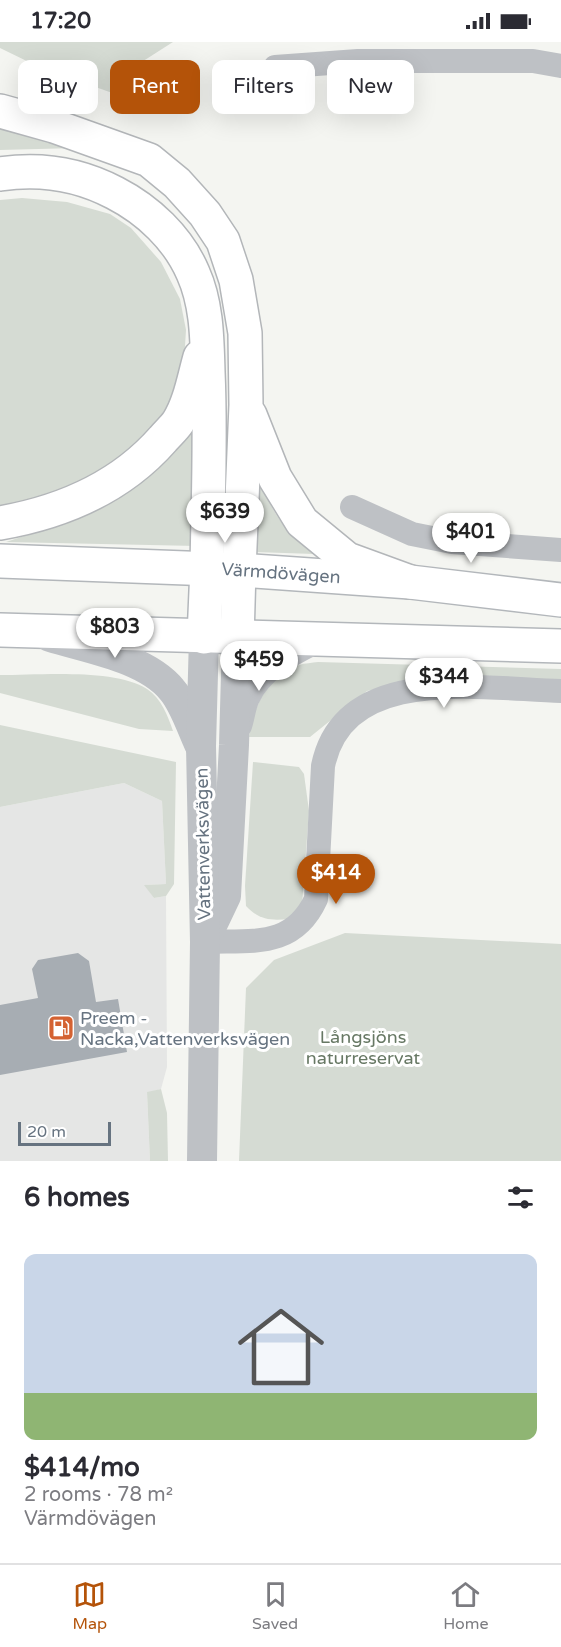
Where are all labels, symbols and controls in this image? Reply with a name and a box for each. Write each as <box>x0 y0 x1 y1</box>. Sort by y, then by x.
text: 17:20 <box>30 8 91 34</box>
chip: Buy <box>18 60 98 114</box>
chip: Rent <box>110 60 200 114</box>
chip: Filters <box>212 60 315 114</box>
chip: New <box>327 60 414 114</box>
pin: $639 <box>189 493 261 544</box>
text: $639 <box>200 500 250 524</box>
pin: $401 <box>435 513 507 564</box>
text: $401 <box>446 520 496 544</box>
street label: Värmdövägen <box>221 558 341 588</box>
pin: $803 <box>79 608 151 659</box>
text: $803 <box>90 615 140 639</box>
pin: $459 <box>223 641 295 692</box>
text: $459 <box>234 648 284 672</box>
pin: $344 <box>408 658 480 709</box>
text: $344 <box>419 665 469 689</box>
street label: Vattenverksvägen <box>191 767 215 921</box>
pin: $414 <box>300 854 372 905</box>
text: $414 <box>311 861 361 885</box>
place label: Preem - Nacka,Vattenverksvägen <box>80 1007 290 1050</box>
fuel station icon: Preem - Nacka,Vattenverksvägen <box>46 1013 76 1043</box>
park label: Långsjöns naturreservat <box>306 1026 420 1069</box>
scale bar <box>18 1119 111 1146</box>
text: 20 m <box>27 1122 66 1142</box>
icon: filters <box>504 1181 537 1214</box>
text: 6 homes <box>24 1182 130 1213</box>
icon: home <box>227 1293 335 1401</box>
text: $414/mo <box>24 1452 140 1483</box>
text: 2 rooms · 78 m² <box>24 1483 173 1507</box>
text: Värmdövägen <box>24 1507 157 1531</box>
tab: Map <box>72 1578 107 1634</box>
tab: Saved <box>252 1578 298 1634</box>
tab: Home <box>443 1578 488 1634</box>

